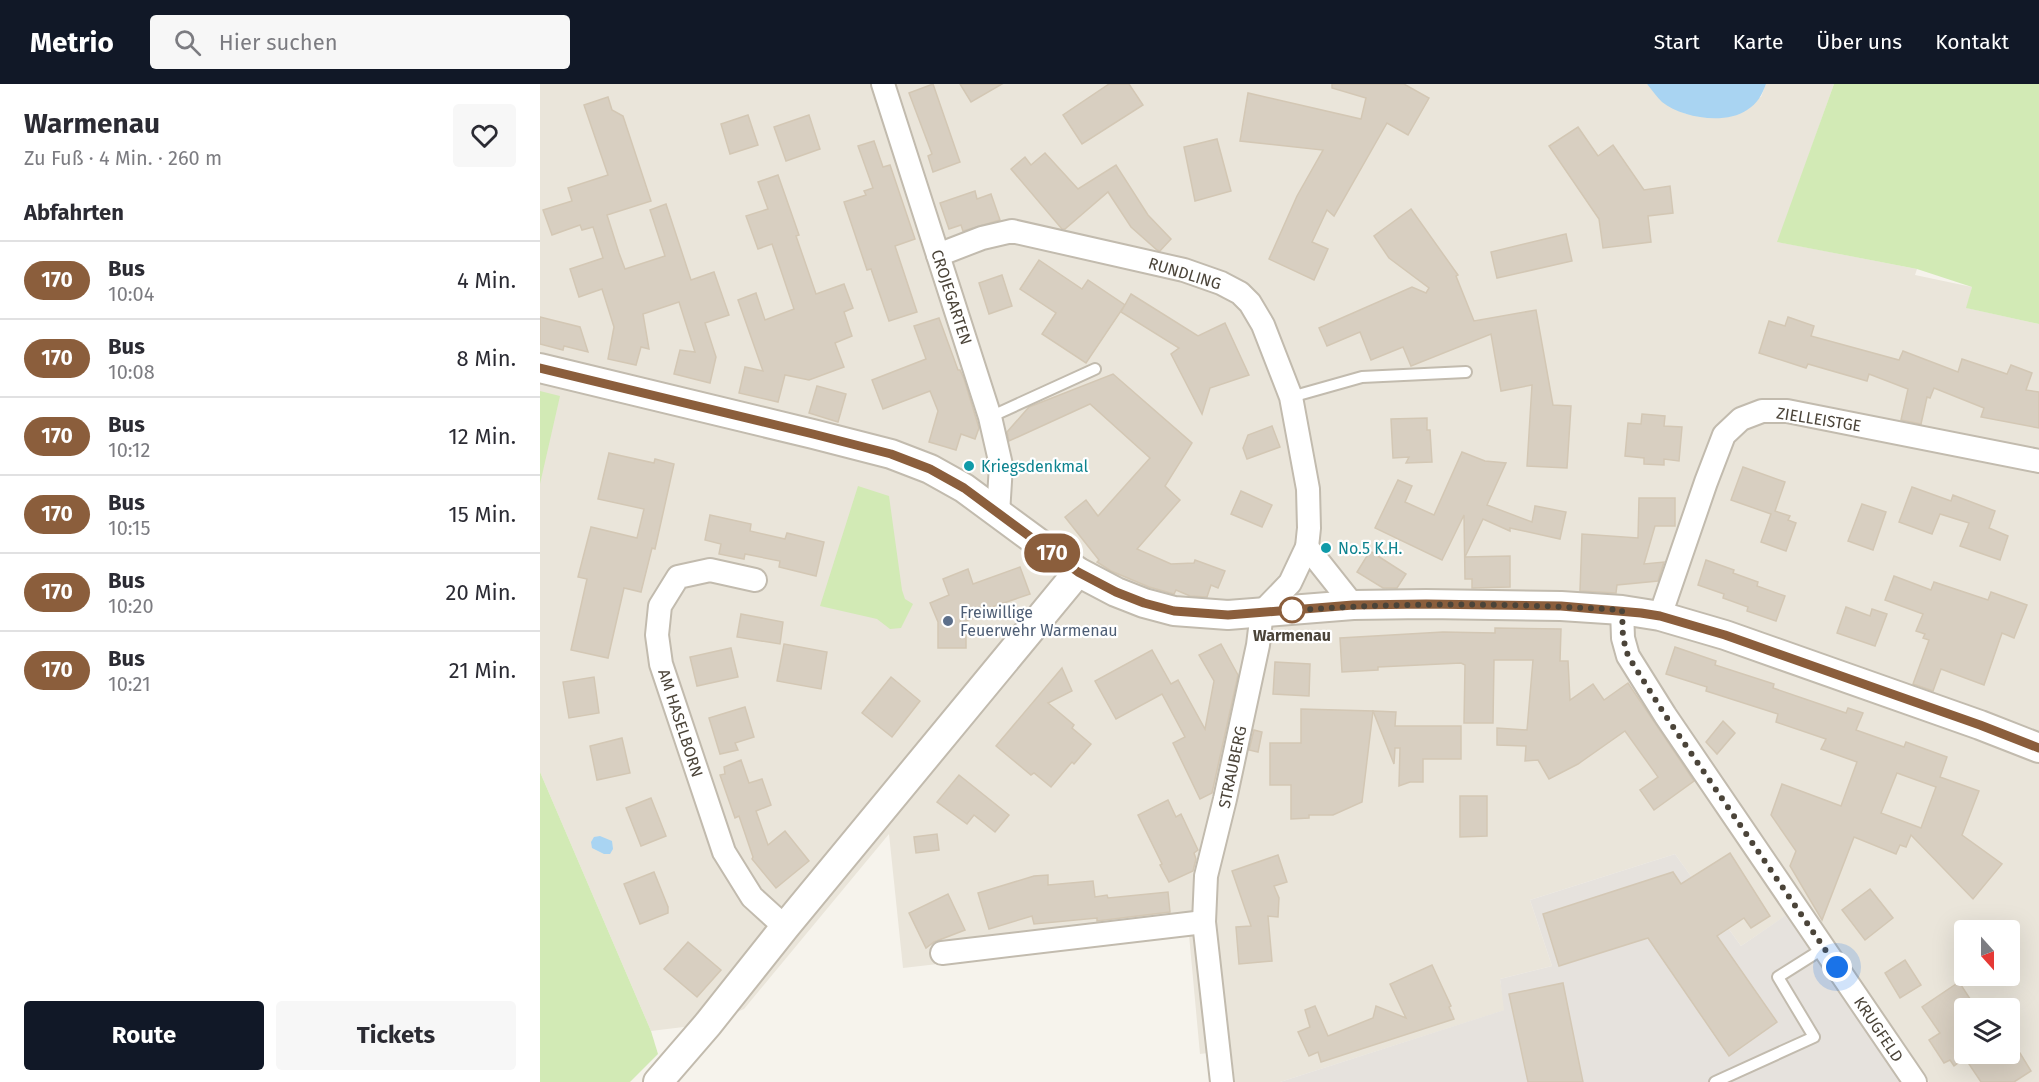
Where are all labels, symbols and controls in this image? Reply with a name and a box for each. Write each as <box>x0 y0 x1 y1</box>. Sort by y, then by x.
search box <box>150 15 570 69</box>
text: Metrio <box>30 26 114 59</box>
icon: search <box>171 26 204 59</box>
text: Hier suchen <box>219 29 338 56</box>
text: Start <box>1654 29 1700 55</box>
text: Karte <box>1733 29 1783 55</box>
text: Über uns <box>1816 29 1902 55</box>
text: Kontakt <box>1935 29 2009 55</box>
button: heart <box>453 104 516 167</box>
text: Warmenau <box>24 107 160 140</box>
text: Zu Fuß · 4 Min. · 260 m <box>24 146 222 170</box>
text: Abfahrten <box>24 199 124 226</box>
street label: CROJEGARTEN <box>927 247 976 347</box>
street label: RUNDLING <box>1146 253 1224 294</box>
text: Bus <box>108 255 145 282</box>
text: 170 <box>41 267 73 293</box>
text: 4 Min. <box>457 267 516 294</box>
text: 10:04 <box>108 282 154 306</box>
text: Bus <box>108 333 145 360</box>
text: 170 <box>41 345 73 371</box>
text: 8 Min. <box>457 345 516 372</box>
text: 10:08 <box>108 360 155 384</box>
street label: ZIELLEISTGE <box>1775 403 1863 436</box>
text: Bus <box>108 411 145 438</box>
text: 170 <box>41 423 73 449</box>
text: 12 Min. <box>448 423 516 450</box>
text: 10:12 <box>108 438 150 462</box>
place label: Kriegsdenkmal <box>981 457 1089 476</box>
marker: Kriegsdenkmal <box>962 459 976 473</box>
text: Bus <box>108 489 145 516</box>
text: 170 <box>41 501 73 527</box>
text: 15 Min. <box>448 501 516 528</box>
text: 10:15 <box>108 516 151 540</box>
line badge: 170 <box>1018 534 1086 572</box>
place label: No.5 K.H. <box>1338 539 1403 558</box>
text: 170 <box>1036 540 1068 566</box>
marker: No.5 K.H. <box>1319 541 1333 555</box>
text: Bus <box>108 567 145 594</box>
text: 170 <box>41 579 73 605</box>
text: 20 Min. <box>446 579 516 606</box>
text: 10:20 <box>108 594 154 618</box>
marker: Warmenau <box>1279 597 1305 623</box>
place label: Freiwillige Feuerwehr Warmenau <box>960 603 1118 640</box>
marker: Freiwillige Feuerwehr Warmenau <box>941 614 955 628</box>
place label: Warmenau <box>1253 626 1331 645</box>
text: Bus <box>108 645 145 672</box>
text: 170 <box>41 657 73 683</box>
text: 21 Min. <box>449 657 516 684</box>
street label: AM HASELBORN <box>654 667 707 780</box>
text: 10:21 <box>108 672 151 696</box>
street label: STRAUBERG <box>1214 724 1250 810</box>
north arrow <box>1954 920 2020 986</box>
map controls <box>1954 920 2020 1064</box>
your location <box>1822 952 1852 982</box>
street label: KRUGFELD <box>1850 993 1907 1065</box>
button: layers <box>1954 998 2020 1064</box>
button: Route <box>24 1001 264 1070</box>
button: Tickets <box>276 1001 516 1070</box>

